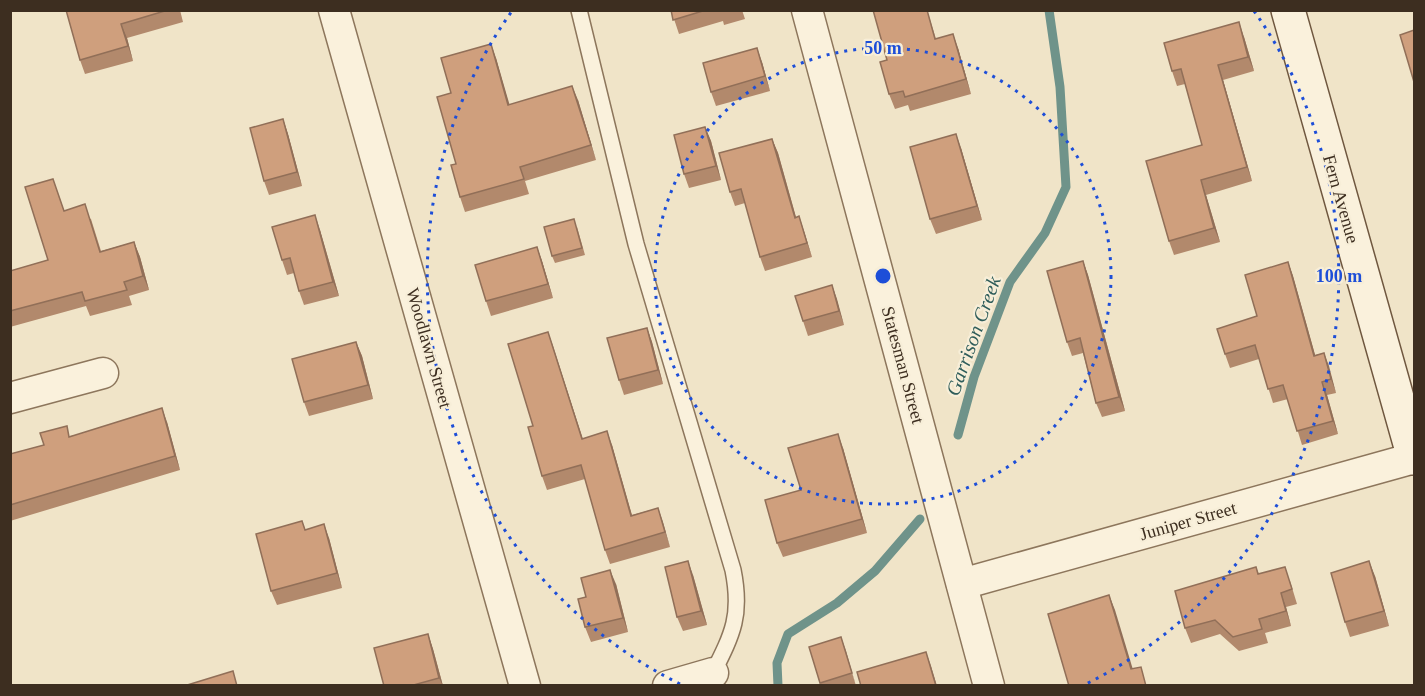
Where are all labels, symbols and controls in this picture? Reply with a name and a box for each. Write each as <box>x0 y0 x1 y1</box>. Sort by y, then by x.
text: 50 m <box>864 38 902 58</box>
street label: Fern Avenue <box>1319 152 1363 246</box>
centre of rings <box>873 266 893 286</box>
text: 100 m <box>1316 266 1362 286</box>
water label: Garrison Creek <box>941 272 1005 399</box>
street label: Woodlawn Street <box>402 286 456 410</box>
street label: Statesman Street <box>878 304 928 426</box>
street label: Juniper Street <box>1137 498 1239 544</box>

